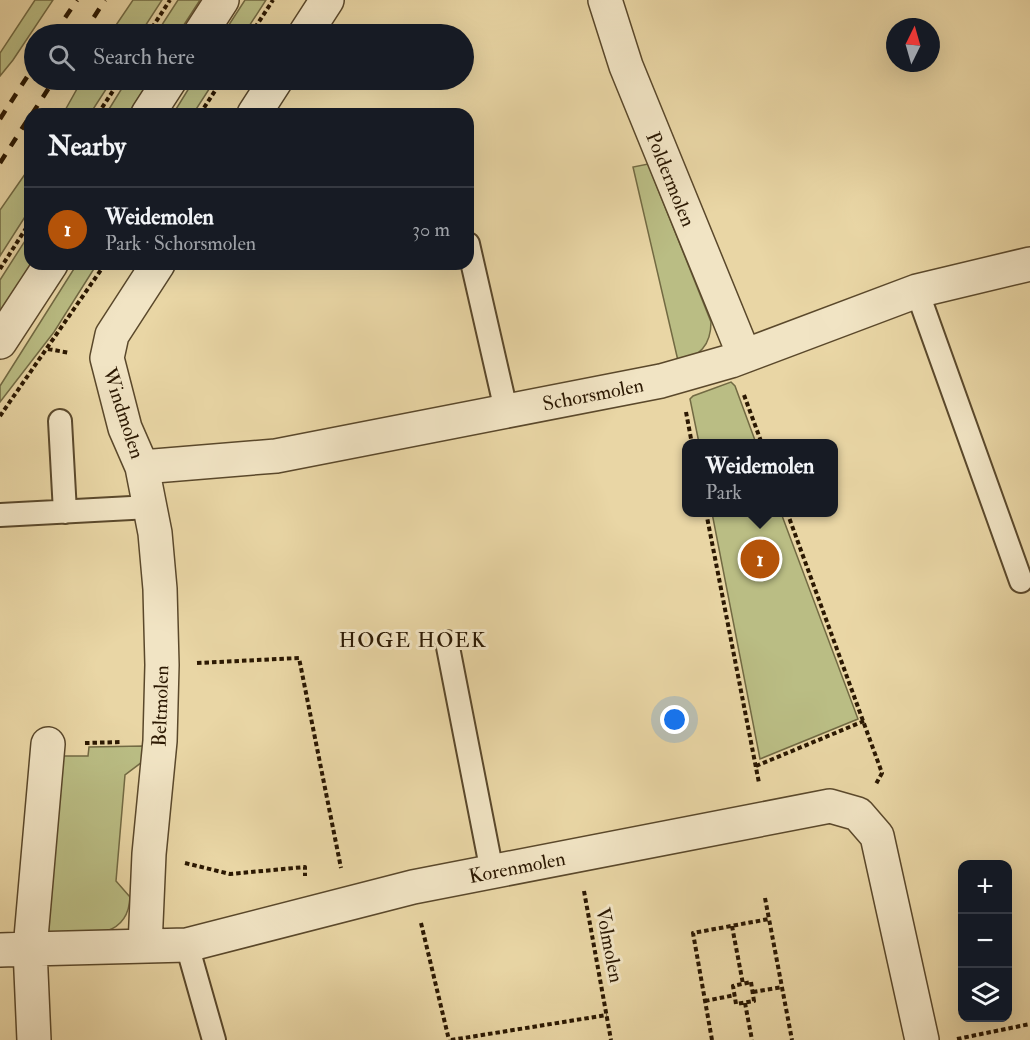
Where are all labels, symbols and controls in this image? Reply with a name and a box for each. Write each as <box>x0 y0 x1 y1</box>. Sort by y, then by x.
north arrow <box>886 18 940 72</box>
search box <box>24 24 474 90</box>
icon: search <box>45 41 78 74</box>
text: Search here <box>93 43 195 71</box>
street label: Poldermolen <box>640 128 701 230</box>
text: Nearby <box>48 131 126 163</box>
text: Weidemolen <box>105 203 214 231</box>
text: 1 <box>64 217 71 242</box>
text: 30 m <box>412 217 450 242</box>
text: Park · Schorsmolen <box>105 231 256 256</box>
street label: Windmolen <box>97 363 150 462</box>
street label: Schorsmolen <box>540 372 646 417</box>
popup <box>682 439 838 517</box>
text: Weidemolen <box>706 452 814 480</box>
text: Park <box>706 480 742 505</box>
pin: 1 <box>740 536 780 582</box>
district label: HOGE HOEK <box>339 627 487 654</box>
street label: Beltmolen <box>147 665 174 747</box>
your location <box>660 705 689 734</box>
street label: Korenmolen <box>467 846 568 889</box>
map controls <box>958 860 1012 1022</box>
button: + <box>958 860 1012 914</box>
street label: Volmolen <box>590 905 629 985</box>
button: − <box>958 914 1012 968</box>
button: layers <box>958 968 1012 1022</box>

